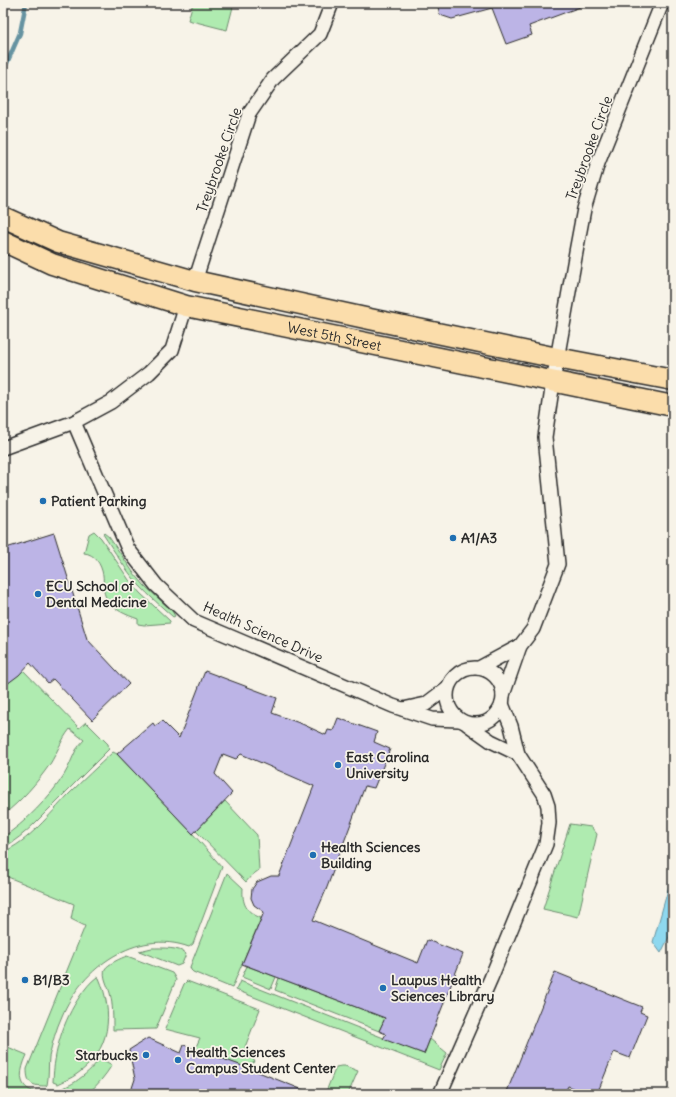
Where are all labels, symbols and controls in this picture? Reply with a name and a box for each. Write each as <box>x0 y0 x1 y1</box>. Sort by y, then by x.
street label: Treybrooke Circle <box>562 93 616 203</box>
street label: Treybrooke Circle <box>193 105 245 215</box>
street label: West 5th Street <box>286 318 383 355</box>
place label: Patient Parking <box>51 492 147 510</box>
marker: Patient Parking <box>38 496 48 506</box>
place label: A1/A3 <box>461 529 497 547</box>
marker: A1/A3 <box>448 533 458 543</box>
place label: ECU School of Dental Medicine <box>46 577 147 611</box>
marker: ECU School of Dental Medicine <box>33 589 43 599</box>
street label: Health Science Drive <box>200 597 326 667</box>
place label: East Carolina University <box>346 748 429 782</box>
marker: East Carolina University <box>333 760 343 770</box>
place label: Health Sciences Building <box>321 838 421 872</box>
marker: Health Sciences Building <box>308 850 318 860</box>
place label: B1/B3 <box>33 971 70 989</box>
place label: Laupus Health Sciences Library <box>391 971 495 1005</box>
marker: B1/B3 <box>20 975 30 985</box>
marker: Laupus Health Sciences Library <box>378 983 388 993</box>
place label: Health Sciences Campus Student Center <box>186 1043 336 1077</box>
place label: Starbucks <box>76 1046 139 1064</box>
marker: Starbucks <box>141 1050 151 1060</box>
marker: Health Sciences Campus Student Center <box>173 1055 183 1065</box>

